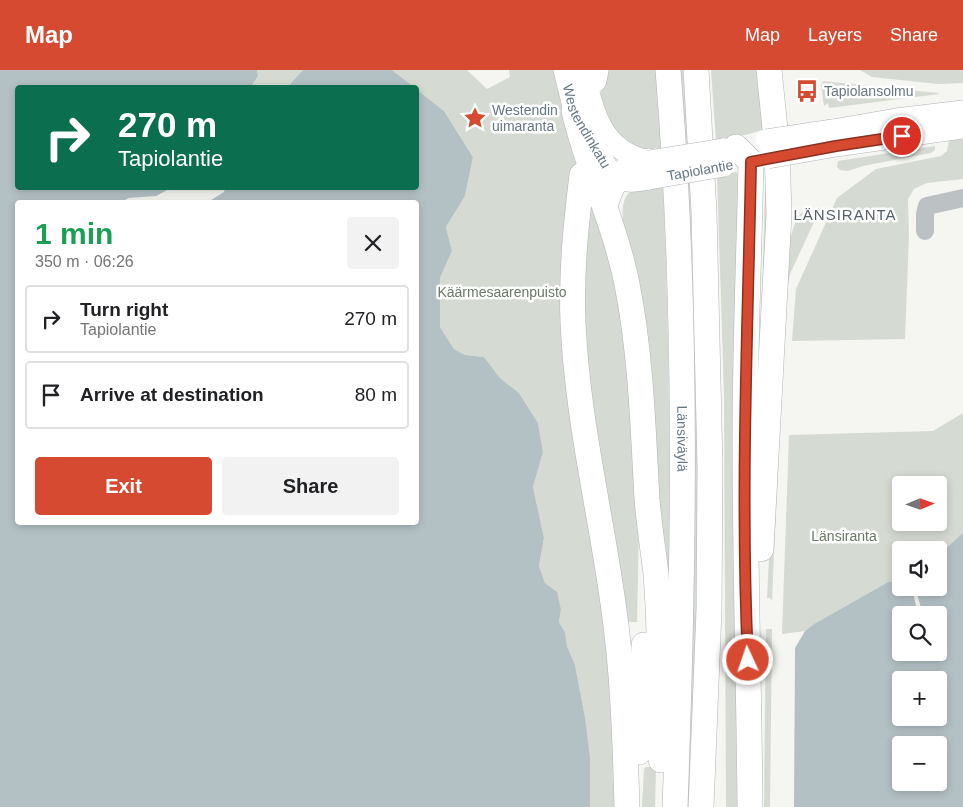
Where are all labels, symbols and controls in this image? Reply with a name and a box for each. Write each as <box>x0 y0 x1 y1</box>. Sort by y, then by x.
text: Map <box>25 21 73 48</box>
text: Map <box>745 25 780 45</box>
text: Layers <box>808 25 862 45</box>
text: Share <box>890 25 938 45</box>
bus stop icon: Tapiolansolmu <box>794 78 820 104</box>
street label: Westendinkatu <box>560 82 614 171</box>
place label: Tapiolansolmu <box>824 83 914 99</box>
place label: Westendin uimaranta <box>492 102 558 134</box>
icon: right <box>35 105 100 170</box>
text: 270 m <box>118 105 217 144</box>
place icon: Westendin uimaranta <box>462 105 488 131</box>
pin <box>881 115 923 157</box>
icon: arrive <box>888 122 916 150</box>
text: Tapiolantie <box>118 146 223 171</box>
street label: Tapiolantie <box>666 156 735 184</box>
district label: LÄNSIRANTA <box>793 206 897 223</box>
text: 1 min <box>35 217 113 250</box>
button: close <box>347 217 399 269</box>
text: 350 m · 06:26 <box>35 253 134 270</box>
park label: Käärmesaarenpuisto <box>437 284 567 300</box>
text: Turn right <box>80 299 168 320</box>
icon: right <box>37 305 65 333</box>
text: 270 m <box>344 308 397 329</box>
text: Tapiolantie <box>80 321 157 338</box>
icon: arrive <box>37 381 65 409</box>
text: Arrive at destination <box>80 384 264 405</box>
text: 80 m <box>355 384 397 405</box>
street label: Länsiväylä <box>674 405 690 472</box>
button: Exit <box>35 457 212 515</box>
button: Share <box>222 457 399 515</box>
north arrow <box>892 476 948 531</box>
map controls <box>892 476 947 791</box>
park label: Länsiranta <box>811 528 877 544</box>
button: sound <box>892 541 947 596</box>
button: search <box>892 606 947 661</box>
position arrow <box>721 633 773 685</box>
button: + <box>892 671 947 726</box>
button: − <box>892 736 947 791</box>

